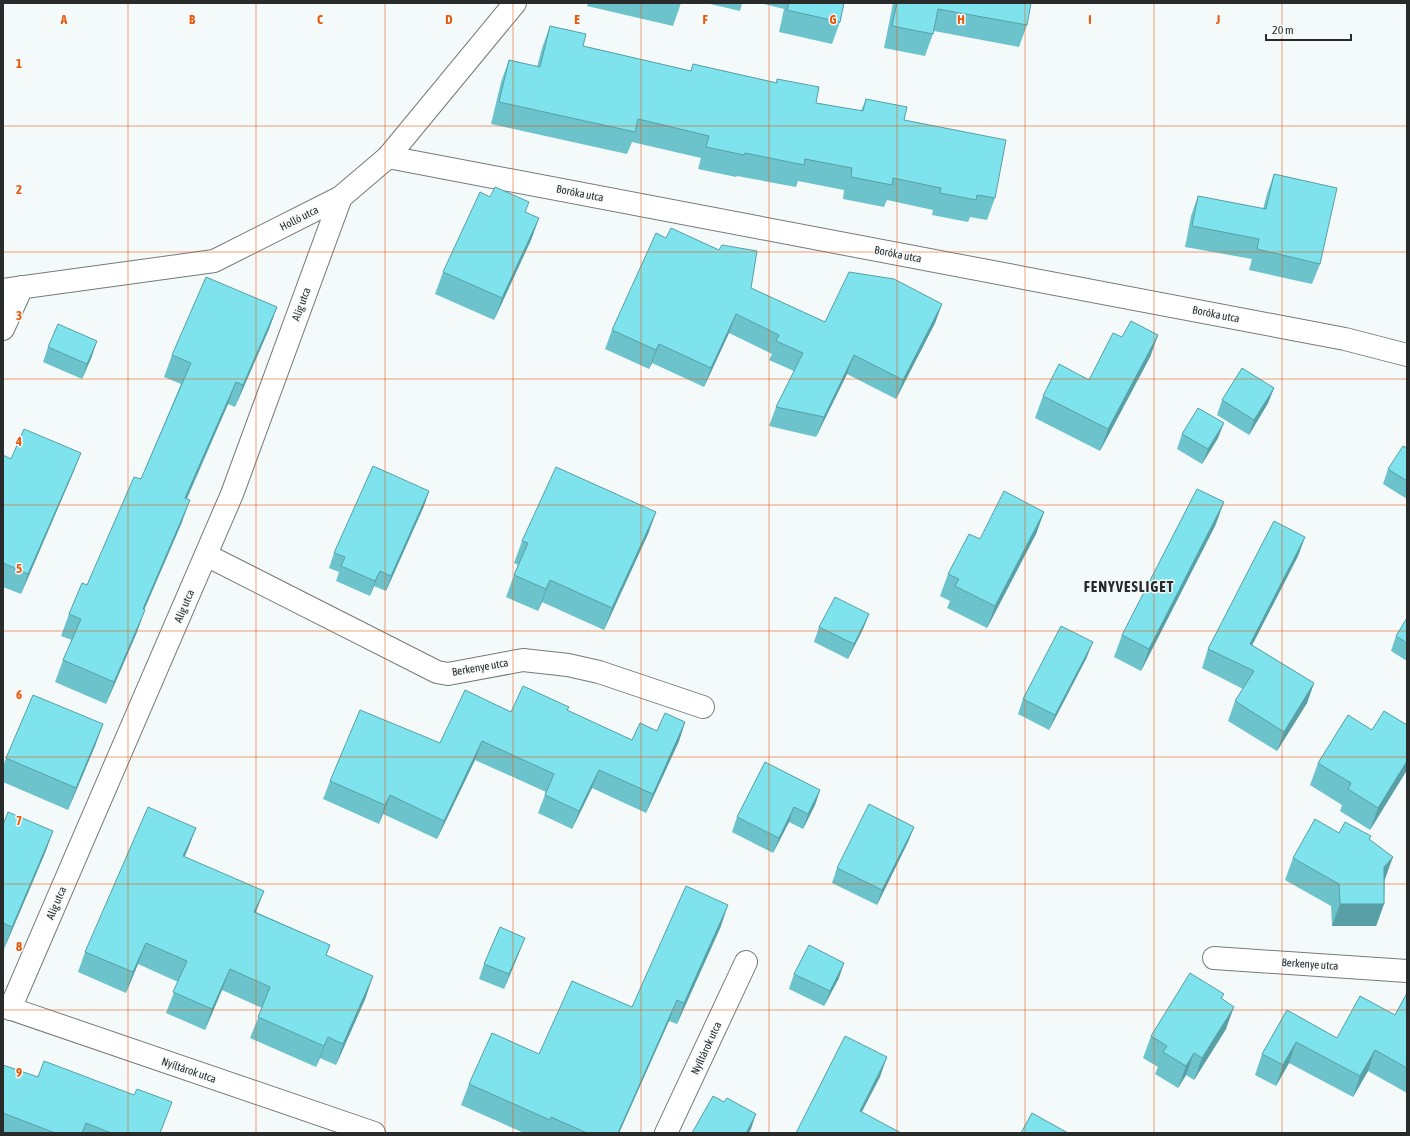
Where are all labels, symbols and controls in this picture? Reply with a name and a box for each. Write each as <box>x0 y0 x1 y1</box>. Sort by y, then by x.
text: A <box>60 12 68 27</box>
text: B <box>189 12 196 27</box>
text: C <box>317 12 323 27</box>
text: D <box>445 12 453 27</box>
text: E <box>574 12 580 27</box>
text: F <box>702 12 708 27</box>
text: G <box>830 12 837 27</box>
text: H <box>957 12 965 27</box>
text: I <box>1088 12 1092 27</box>
text: J <box>1215 12 1220 27</box>
scale bar <box>1266 16 1351 42</box>
text: 20 m <box>1272 23 1294 37</box>
text: 1 <box>16 56 22 71</box>
text: 2 <box>16 182 22 197</box>
street label: Boróka utca <box>555 183 605 203</box>
street label: Holló utca <box>278 203 320 233</box>
street label: Boróka utca <box>873 244 923 264</box>
street label: Alig utca <box>289 286 313 322</box>
street label: Boróka utca <box>1191 304 1241 324</box>
text: 3 <box>16 308 22 323</box>
text: 4 <box>15 434 22 449</box>
text: 5 <box>16 561 22 576</box>
district label: FENYVESLIGET <box>1084 578 1174 595</box>
street label: Alig utca <box>172 588 196 624</box>
street label: Berkenye utca <box>451 656 509 678</box>
text: 6 <box>16 687 22 702</box>
text: 7 <box>16 813 22 828</box>
street label: Alig utca <box>44 885 68 921</box>
text: 8 <box>16 939 22 954</box>
street label: Berkenye utca <box>1281 956 1339 972</box>
street label: Nyíltárok utca <box>689 1020 723 1076</box>
street label: Nyíltárok utca <box>160 1055 218 1085</box>
text: 9 <box>16 1065 22 1080</box>

